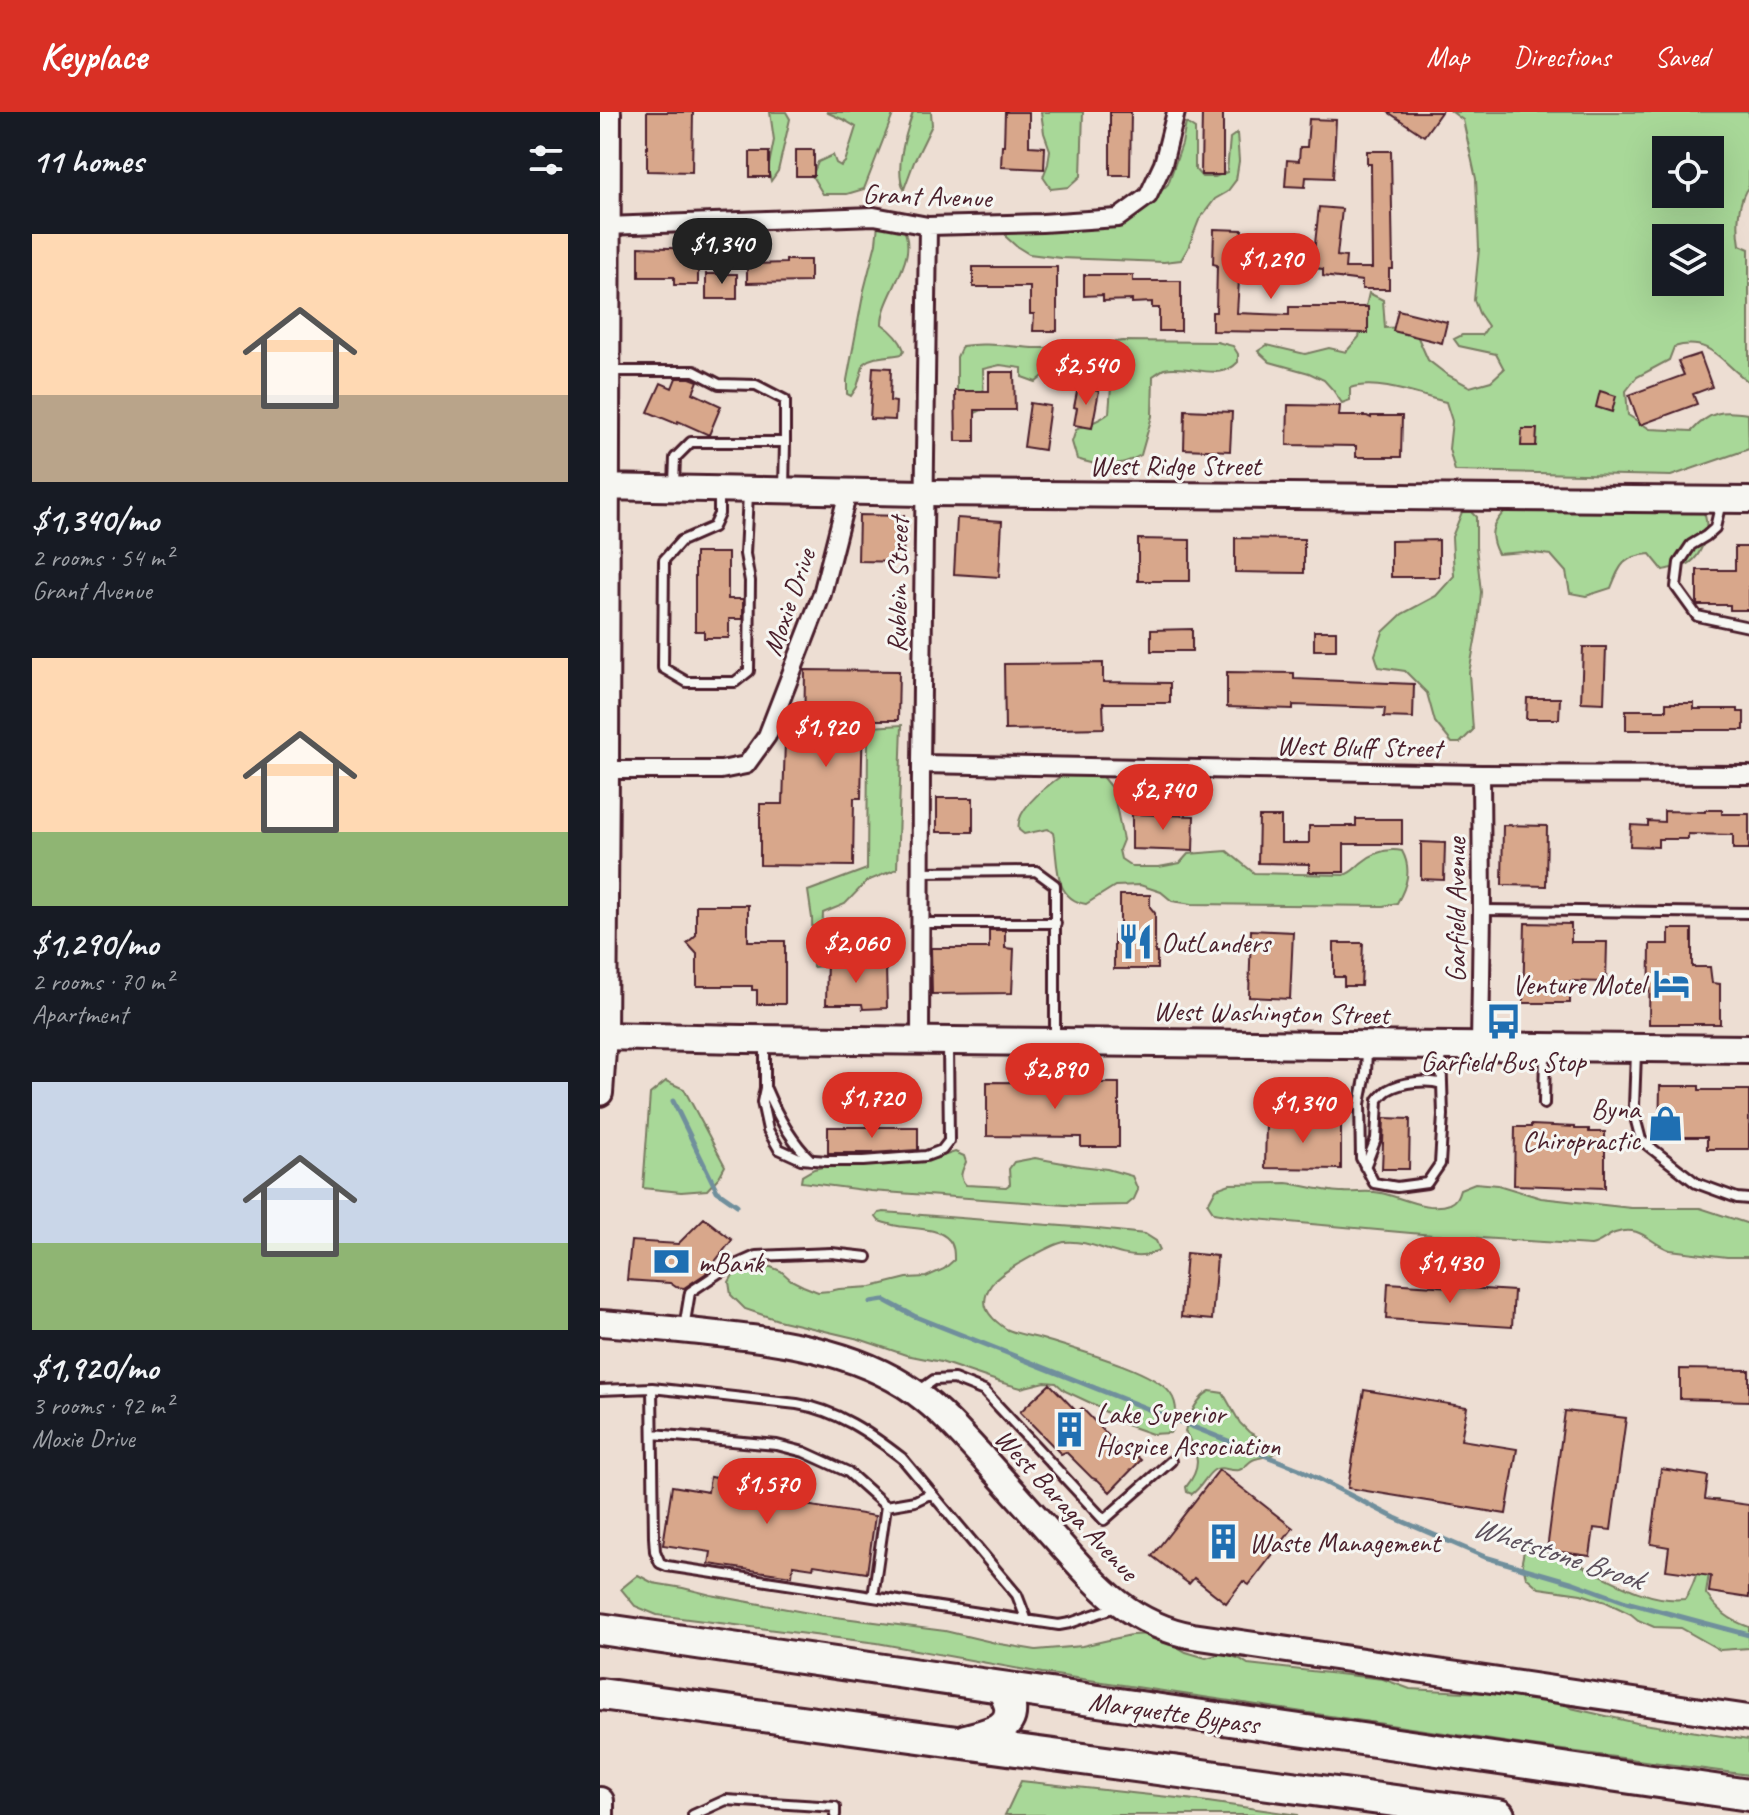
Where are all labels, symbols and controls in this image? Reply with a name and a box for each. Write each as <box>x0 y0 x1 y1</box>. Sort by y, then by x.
text: Keyplace <box>40 33 147 80</box>
text: Map <box>1426 39 1469 74</box>
text: Directions <box>1513 39 1611 74</box>
text: Saved <box>1655 39 1709 74</box>
map controls <box>1652 136 1724 296</box>
button: locate <box>1652 136 1724 208</box>
icon: filters <box>524 138 568 182</box>
text: 11 homes <box>32 139 143 182</box>
street label: Grant Avenue <box>862 176 994 215</box>
pin: $1,340 <box>657 218 787 286</box>
button: layers <box>1652 224 1724 296</box>
text: $1,340 <box>690 227 754 260</box>
pin: $1,290 <box>1206 233 1336 301</box>
text: $1,290 <box>1239 242 1303 275</box>
icon: home <box>228 286 372 430</box>
pin: $2,540 <box>1021 339 1151 407</box>
text: $2,540 <box>1054 348 1118 381</box>
street label: West Ridge Street <box>1090 448 1263 483</box>
text: $1,340/mo <box>32 498 159 541</box>
street label: Rublein Street <box>879 513 916 653</box>
text: 2 rooms · 54 m² <box>32 541 173 574</box>
street label: Moxie Drive <box>754 542 824 660</box>
text: Grant Avenue <box>32 574 152 607</box>
pin: $1,920 <box>761 701 891 769</box>
icon: home <box>228 710 372 854</box>
text: $1,920 <box>794 710 858 743</box>
street label: West Bluff Street <box>1276 728 1446 766</box>
pin: $2,740 <box>1098 764 1228 832</box>
text: $2,740 <box>1131 773 1195 806</box>
street label: Garfield Avenue <box>1438 836 1473 982</box>
pin: $2,060 <box>791 917 921 985</box>
text: $1,290/mo <box>32 922 158 965</box>
restaurant icon: OutLanders <box>1116 923 1154 961</box>
place label: OutLanders <box>1161 925 1272 960</box>
text: $2,060 <box>824 926 888 959</box>
text: 2 rooms · 70 m² <box>32 965 173 998</box>
hotel icon: Venture Motel <box>1652 965 1690 1003</box>
place label: Venture Motel <box>1512 967 1650 1002</box>
street label: West Washington Street <box>1153 993 1392 1032</box>
text: Apartment <box>32 998 128 1031</box>
bus stop icon: Garfield Bus Stop <box>1484 1002 1522 1040</box>
pin: $2,890 <box>990 1043 1120 1111</box>
place label: Garfield Bus Stop <box>1420 1044 1588 1079</box>
text: $2,890 <box>1023 1052 1087 1085</box>
pin: $1,720 <box>807 1072 937 1140</box>
pin: $1,340 <box>1238 1077 1368 1145</box>
text: $1,720 <box>840 1081 904 1114</box>
text: $1,340 <box>1271 1086 1335 1119</box>
place label: Byna Chiropractic <box>1522 1091 1642 1158</box>
shop icon: Byna Chiropractic <box>1647 1105 1685 1143</box>
icon: home <box>228 1134 372 1278</box>
pin: $1,430 <box>1385 1237 1515 1305</box>
bank icon: mBank <box>653 1243 691 1281</box>
place label: mBank <box>698 1245 765 1280</box>
text: $1,430 <box>1418 1246 1482 1279</box>
text: $1,920/mo <box>32 1346 158 1389</box>
text: 3 rooms · 92 m² <box>32 1389 173 1422</box>
place label: Lake Superior Hospice Association <box>1096 1396 1281 1463</box>
building icon: Lake Superior Hospice Association <box>1051 1410 1089 1448</box>
street label: West Baraga Avenue <box>987 1421 1147 1589</box>
text: Moxie Drive <box>32 1422 135 1455</box>
pin: $1,570 <box>702 1458 832 1526</box>
text: $1,570 <box>735 1467 799 1500</box>
water label: Whetstone Brook <box>1468 1508 1652 1600</box>
building icon: Waste Management <box>1204 1523 1242 1561</box>
place label: Waste Management <box>1249 1525 1442 1560</box>
street label: Marquette Bypass <box>1086 1683 1264 1742</box>

